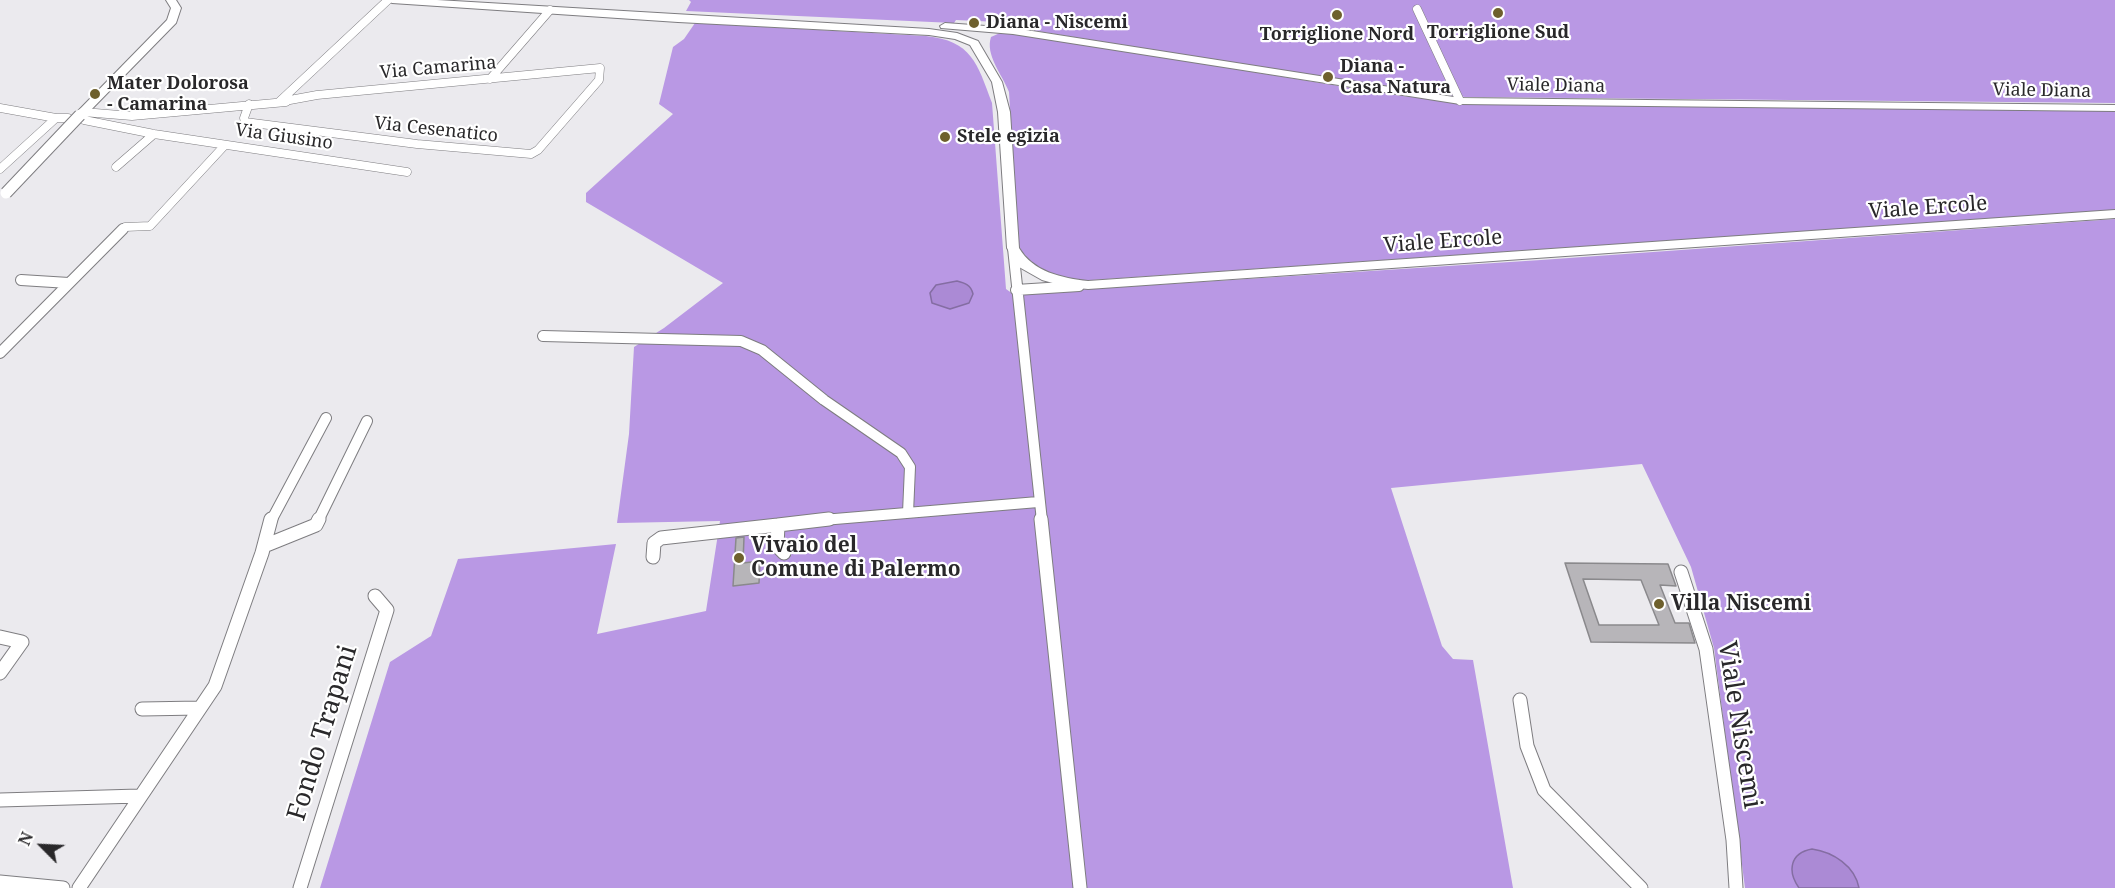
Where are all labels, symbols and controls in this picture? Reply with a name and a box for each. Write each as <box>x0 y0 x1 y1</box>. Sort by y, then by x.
marker: Torriglione Sud <box>1491 6 1505 20</box>
marker: Torriglione Nord <box>1330 8 1344 22</box>
place label: Diana - Niscemi <box>986 12 1128 34</box>
marker: Diana - Niscemi <box>967 16 981 30</box>
place label: Torriglione Sud <box>1427 22 1569 44</box>
place label: Torriglione Nord <box>1260 24 1414 46</box>
street label: Via Camarina <box>379 52 497 84</box>
place label: Diana - Casa Natura <box>1340 56 1451 98</box>
marker: Diana - Casa Natura <box>1321 70 1335 84</box>
place label: Mater Dolorosa - Camarina <box>107 73 249 116</box>
street label: Viale Diana <box>1506 74 1606 98</box>
street label: Viale Diana <box>1992 79 2092 103</box>
marker: Mater Dolorosa - Camarina <box>88 87 102 101</box>
street label: Via Cesenatico <box>373 113 499 147</box>
street label: Via Giusino <box>234 119 334 155</box>
place label: Stele egizia <box>957 126 1060 148</box>
marker: Stele egizia <box>938 130 952 144</box>
street label: Viale Ercole <box>1868 191 1988 225</box>
street label: Viale Ercole <box>1383 225 1503 259</box>
place label: Vivaio del Comune di Palermo <box>751 533 961 583</box>
marker: Vivaio del Comune di Palermo <box>732 551 746 565</box>
place label: Villa Niscemi <box>1671 591 1811 617</box>
marker: Villa Niscemi <box>1652 597 1666 611</box>
street label: Viale Niscemi <box>1710 639 1768 811</box>
street label: Fondo Trapani <box>282 642 364 824</box>
north arrow <box>12 816 72 876</box>
text: N <box>13 828 38 849</box>

